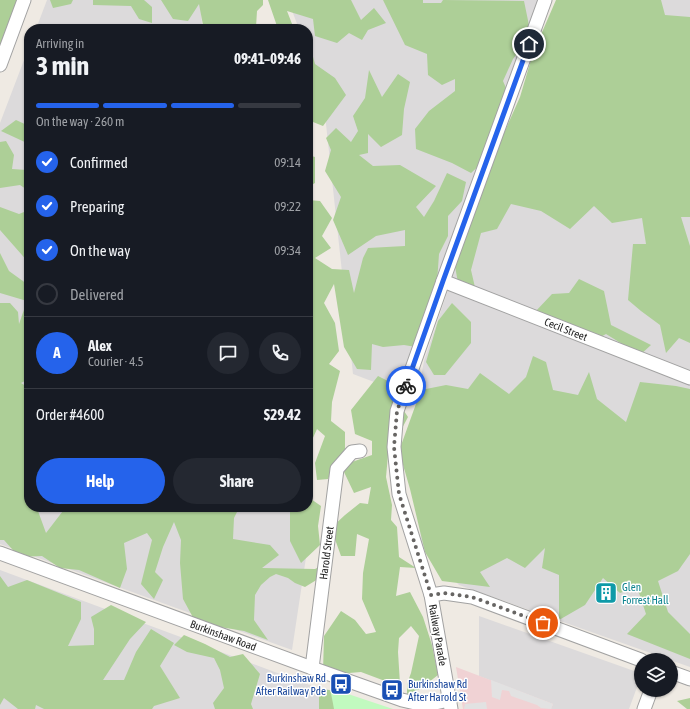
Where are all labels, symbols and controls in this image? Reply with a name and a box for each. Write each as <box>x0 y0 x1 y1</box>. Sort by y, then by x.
pin <box>512 27 546 61</box>
icon: home <box>518 33 540 55</box>
text: Arriving in <box>36 36 84 51</box>
text: 09:41–09:46 <box>234 50 301 67</box>
text: 3 min <box>36 51 89 81</box>
text: On the way · 260 m <box>36 114 124 129</box>
icon: check <box>36 151 58 173</box>
text: Confirmed <box>70 154 128 171</box>
text: 09:14 <box>274 155 301 170</box>
icon: check <box>36 195 58 217</box>
text: Preparing <box>70 198 124 215</box>
text: 09:22 <box>274 199 301 214</box>
icon: check <box>36 239 58 261</box>
text: On the way <box>70 242 131 259</box>
text: 09:34 <box>274 243 301 258</box>
text: Delivered <box>70 286 124 303</box>
street label: Cecil Street <box>543 315 589 343</box>
button: chat <box>207 332 249 374</box>
button: phone <box>259 332 301 374</box>
text: Alex <box>88 337 112 354</box>
text: A <box>53 344 61 361</box>
text: Courier · 4.5 <box>88 354 144 369</box>
courier <box>386 366 426 406</box>
icon: bike <box>395 375 417 397</box>
text: Order #4600 <box>36 406 104 423</box>
text: $29.42 <box>264 406 301 423</box>
button: Help <box>36 458 165 504</box>
button: Share <box>173 458 301 504</box>
street label: Harold Street <box>317 526 336 580</box>
building icon: Glen Forrest Hall <box>593 580 619 606</box>
place label: Glen Forrest Hall <box>622 581 669 606</box>
street label: Railway Parade <box>427 603 449 667</box>
pin <box>526 606 560 640</box>
icon: bag <box>532 612 554 634</box>
street label: Burkinshaw Road <box>189 618 258 653</box>
map controls <box>634 653 678 697</box>
button: layers <box>634 653 678 697</box>
bus stop icon: Burkinshaw Rd After Railway Pde <box>328 671 354 697</box>
place label: Burkinshaw Rd After Railway Pde <box>256 672 326 697</box>
bus stop icon: Burkinshaw Rd After Harold St <box>379 677 405 703</box>
place label: Burkinshaw Rd After Harold St <box>408 678 467 703</box>

